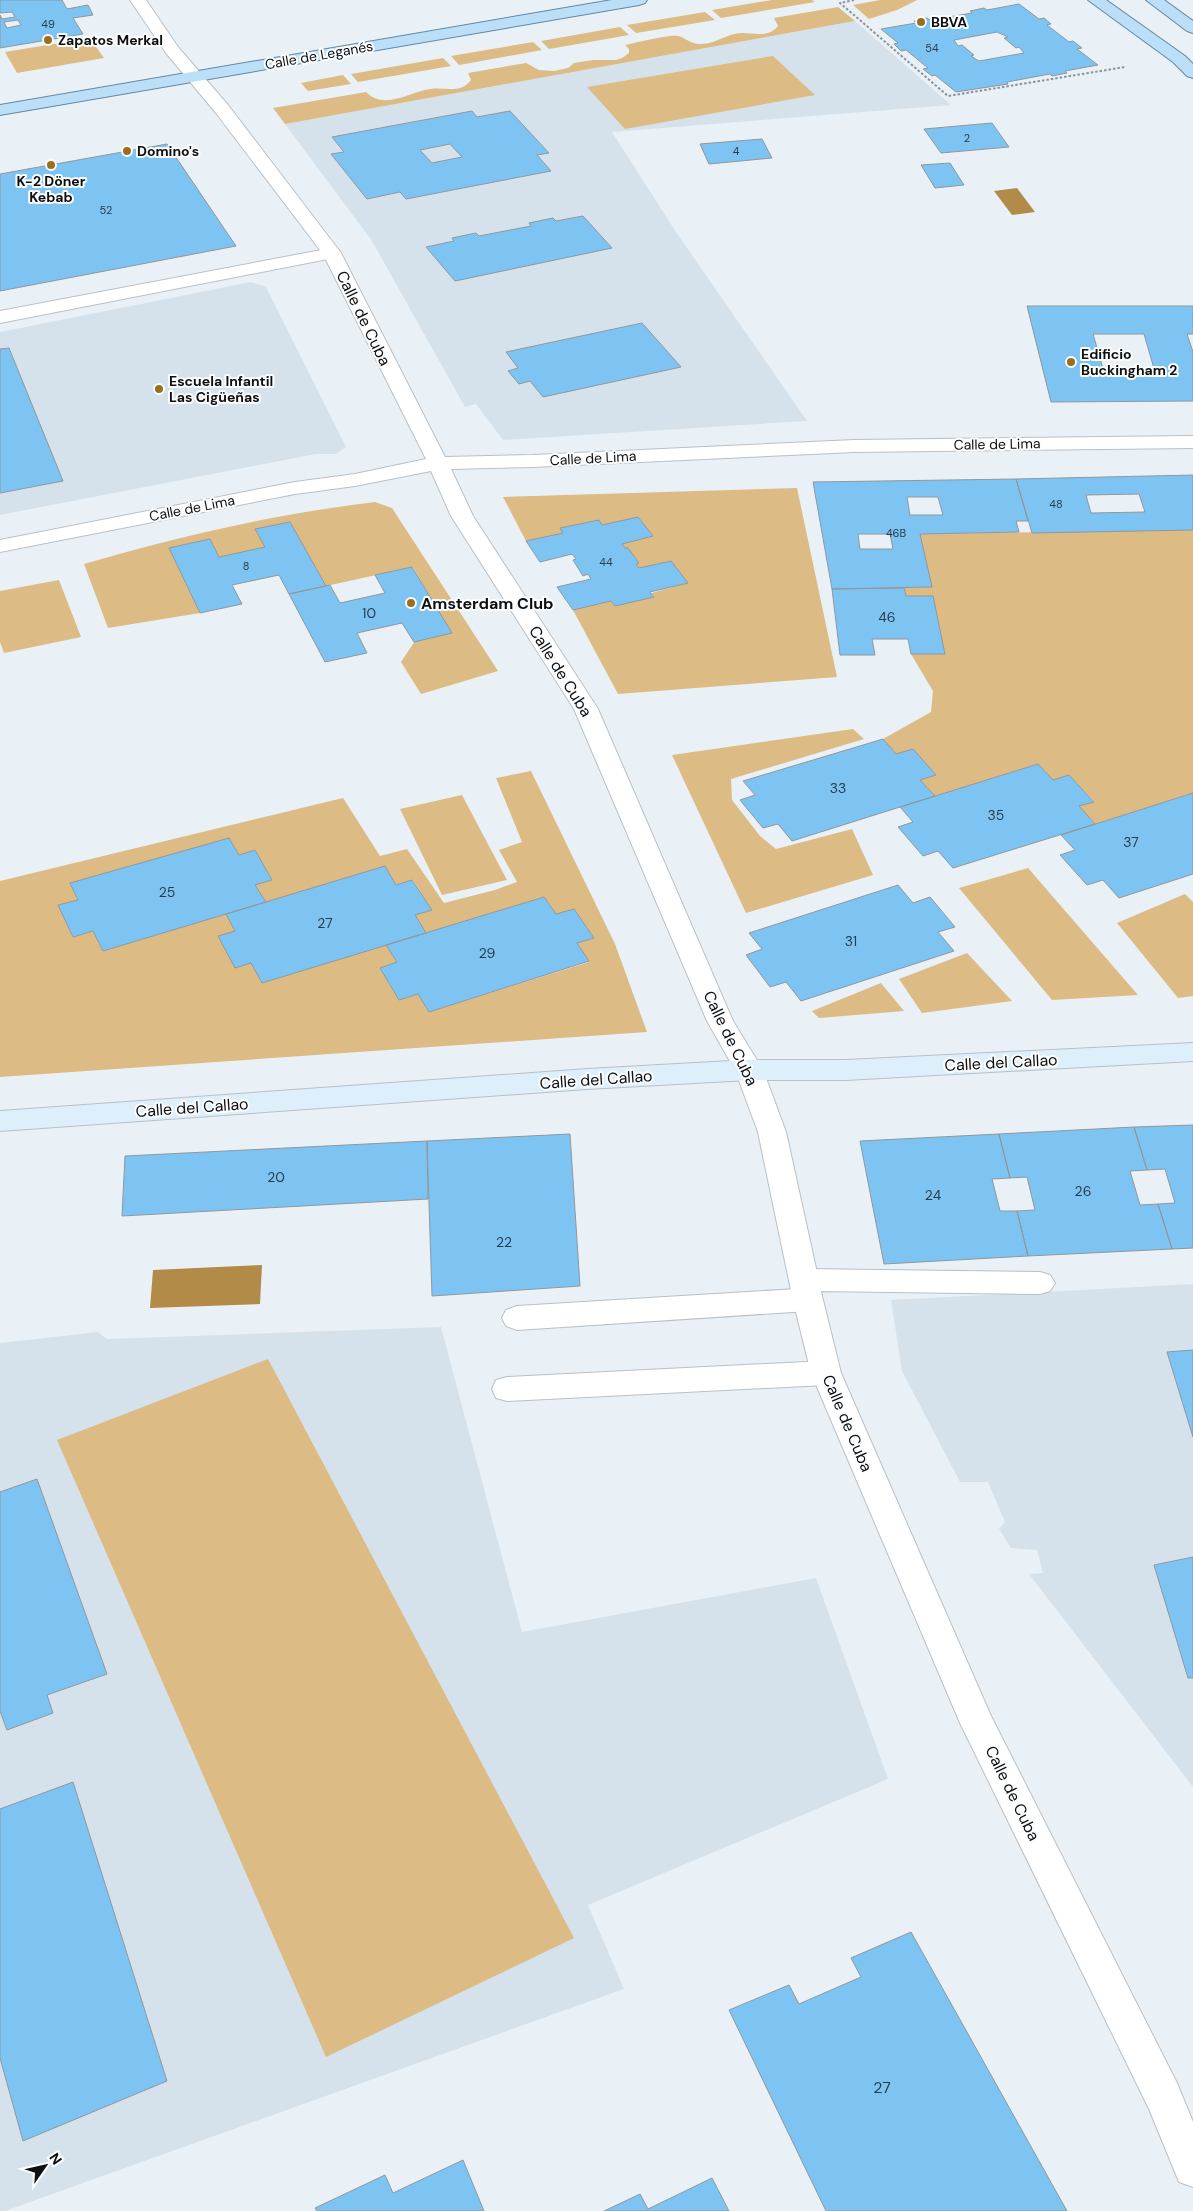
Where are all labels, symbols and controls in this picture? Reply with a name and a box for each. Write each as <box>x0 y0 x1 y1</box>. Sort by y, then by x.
place label: BBVA <box>931 13 967 31</box>
marker: BBVA <box>915 16 927 28</box>
house number: 49 <box>41 17 55 31</box>
place label: Zapatos Merkal <box>58 31 163 49</box>
marker: Zapatos Merkal <box>42 34 54 46</box>
street label: Calle de Leganés <box>264 37 374 73</box>
house number: 54 <box>925 41 939 55</box>
house number: 2 <box>964 131 970 145</box>
place label: Domino's <box>137 142 199 160</box>
house number: 4 <box>733 144 740 158</box>
marker: Domino's <box>121 145 133 157</box>
marker: K-2 Döner Kebab <box>45 159 57 171</box>
place label: K-2 Döner Kebab <box>17 172 86 206</box>
house number: 52 <box>100 203 112 217</box>
street label: Calle de Cuba <box>331 267 396 369</box>
place label: Edificio Buckingham 2 <box>1081 345 1177 379</box>
marker: Edificio Buckingham 2 <box>1065 356 1077 368</box>
place label: Escuela Infantil Las Cigüeñas <box>169 372 273 406</box>
marker: Escuela Infantil Las Cigüeñas <box>153 383 165 395</box>
street label: Calle de Lima <box>953 434 1041 454</box>
street label: Calle de Lima <box>549 447 637 469</box>
street label: Calle de Lima <box>148 491 236 525</box>
house number: 48 <box>1049 497 1063 511</box>
house number: 46B <box>886 526 906 540</box>
house number: 44 <box>599 555 613 569</box>
house number: 8 <box>243 559 249 573</box>
place label: Amsterdam Club <box>421 593 554 614</box>
marker: Amsterdam Club <box>405 597 417 609</box>
house number: 10 <box>362 604 376 622</box>
house number: 46 <box>878 608 896 626</box>
street label: Calle de Cuba <box>524 622 597 721</box>
house number: 33 <box>830 779 846 797</box>
house number: 35 <box>988 806 1004 824</box>
house number: 37 <box>1123 833 1139 851</box>
house number: 25 <box>159 883 175 901</box>
house number: 27 <box>317 914 333 932</box>
house number: 31 <box>845 932 857 950</box>
house number: 29 <box>479 944 496 962</box>
street label: Calle de Cuba <box>698 987 763 1089</box>
street label: Calle del Callao <box>944 1049 1058 1076</box>
street label: Calle del Callao <box>539 1065 653 1094</box>
street label: Calle del Callao <box>135 1093 249 1122</box>
house number: 20 <box>267 1168 285 1186</box>
house number: 26 <box>1075 1182 1091 1200</box>
house number: 24 <box>925 1186 942 1204</box>
house number: 22 <box>496 1233 512 1251</box>
street label: Calle de Cuba <box>818 1371 877 1475</box>
street label: Calle de Cuba <box>980 1742 1045 1844</box>
house number: 27 <box>873 2077 891 2098</box>
north arrow <box>20 2141 70 2191</box>
text: N <box>45 2149 66 2168</box>

